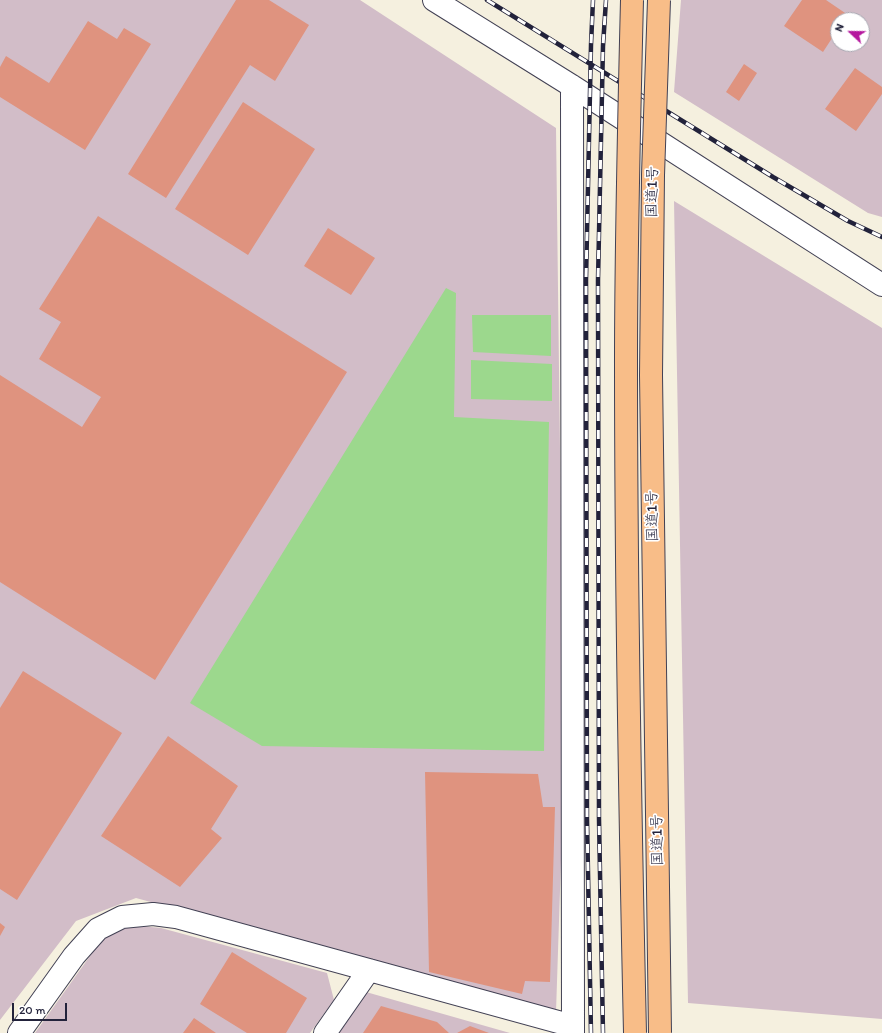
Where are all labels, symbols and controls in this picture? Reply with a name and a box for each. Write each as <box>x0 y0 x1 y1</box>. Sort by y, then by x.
north arrow <box>830 12 870 52</box>
text: N <box>832 22 847 34</box>
street label: 国道1号 <box>644 166 662 218</box>
street label: 国道1号 <box>644 490 662 542</box>
street label: 国道1号 <box>649 814 667 866</box>
scale bar <box>14 995 69 1021</box>
text: 20 m <box>19 1003 46 1017</box>

